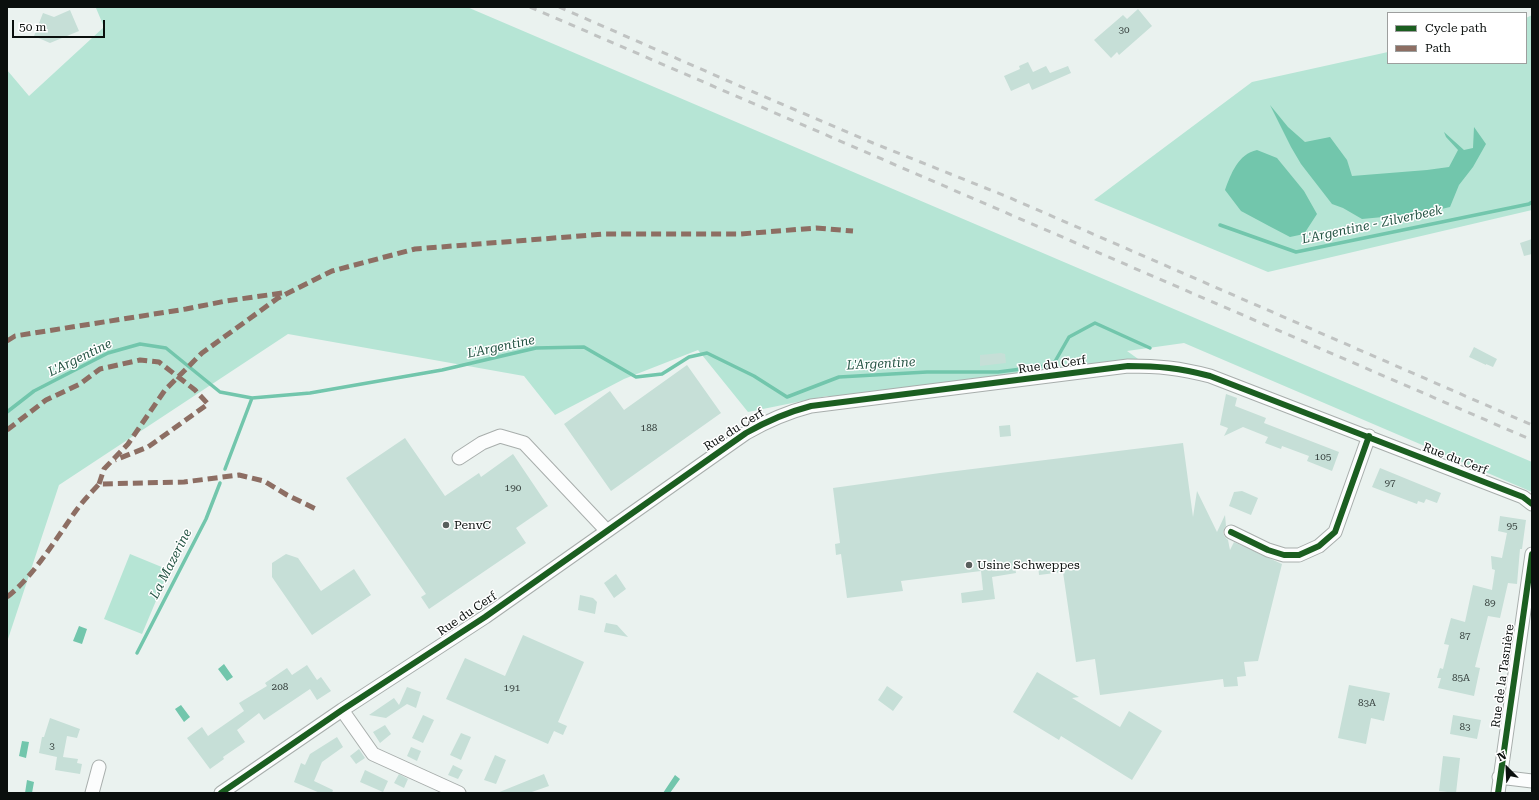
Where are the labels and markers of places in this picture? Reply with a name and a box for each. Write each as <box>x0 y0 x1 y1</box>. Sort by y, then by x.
place label: PenvC <box>454 518 491 532</box>
marker: PenvC <box>441 520 451 530</box>
place label: Usine Schweppes <box>977 558 1080 572</box>
marker: Usine Schweppes <box>964 560 974 570</box>

